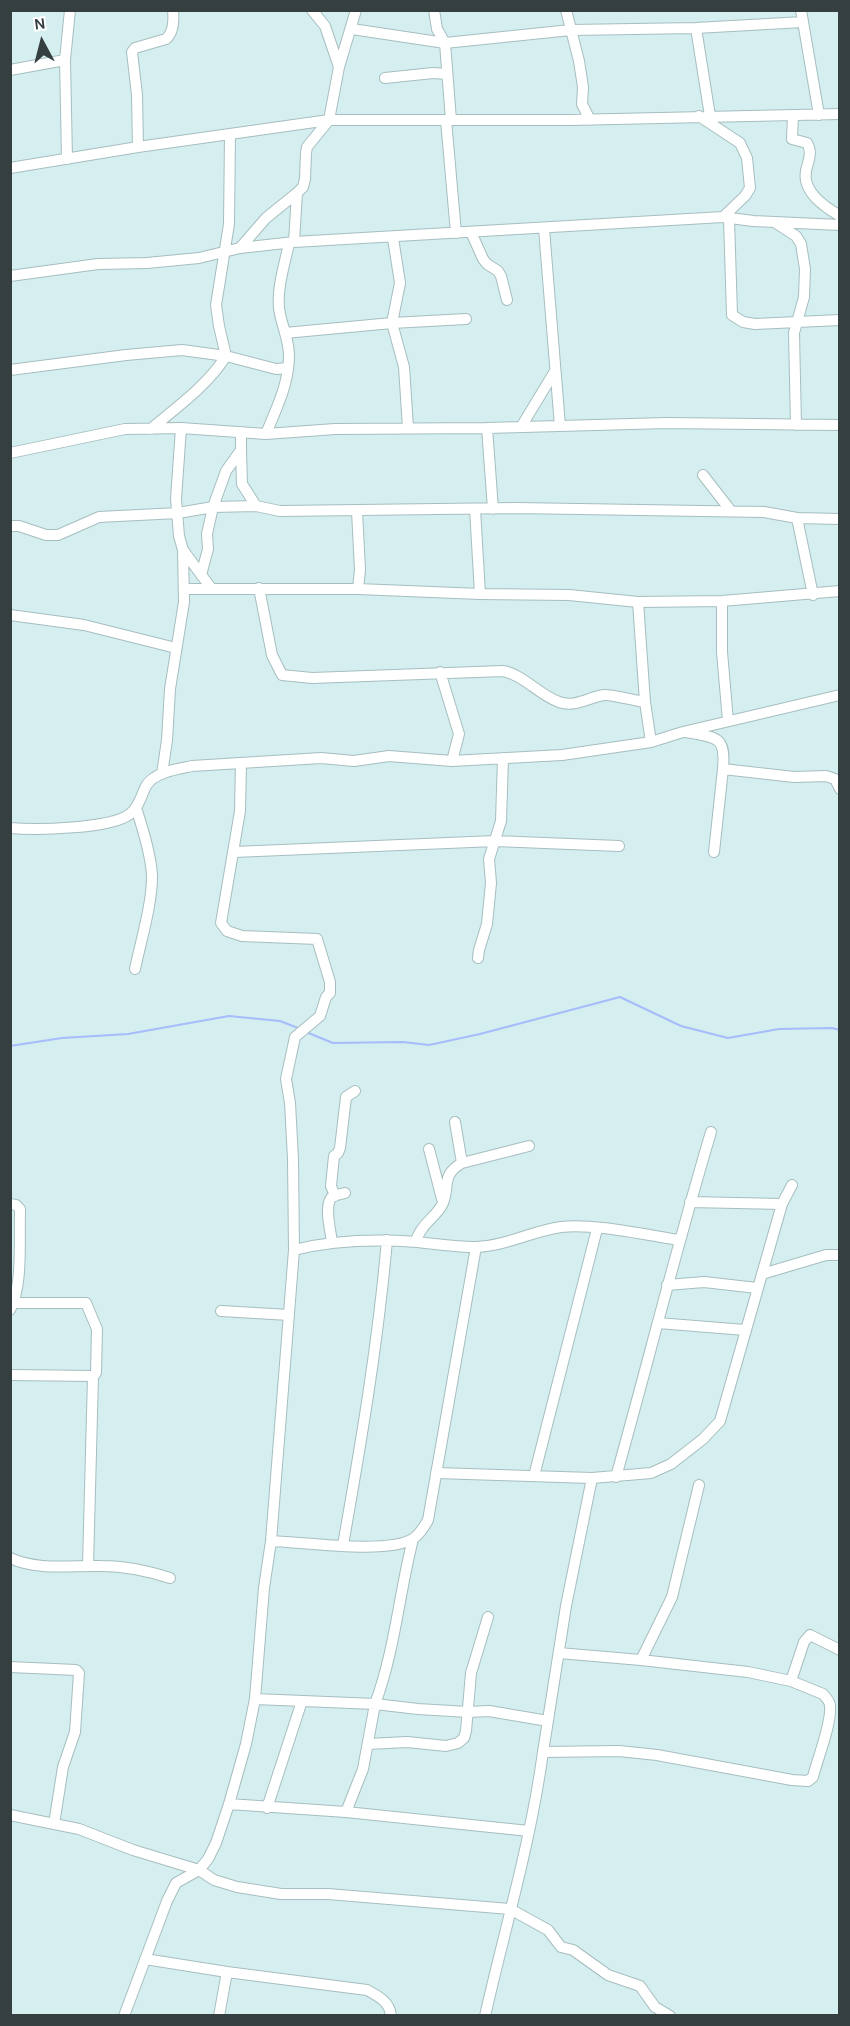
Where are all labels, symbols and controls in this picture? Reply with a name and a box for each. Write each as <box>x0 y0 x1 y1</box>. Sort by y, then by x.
north arrow <box>12 12 72 72</box>
text: N <box>33 14 47 34</box>

